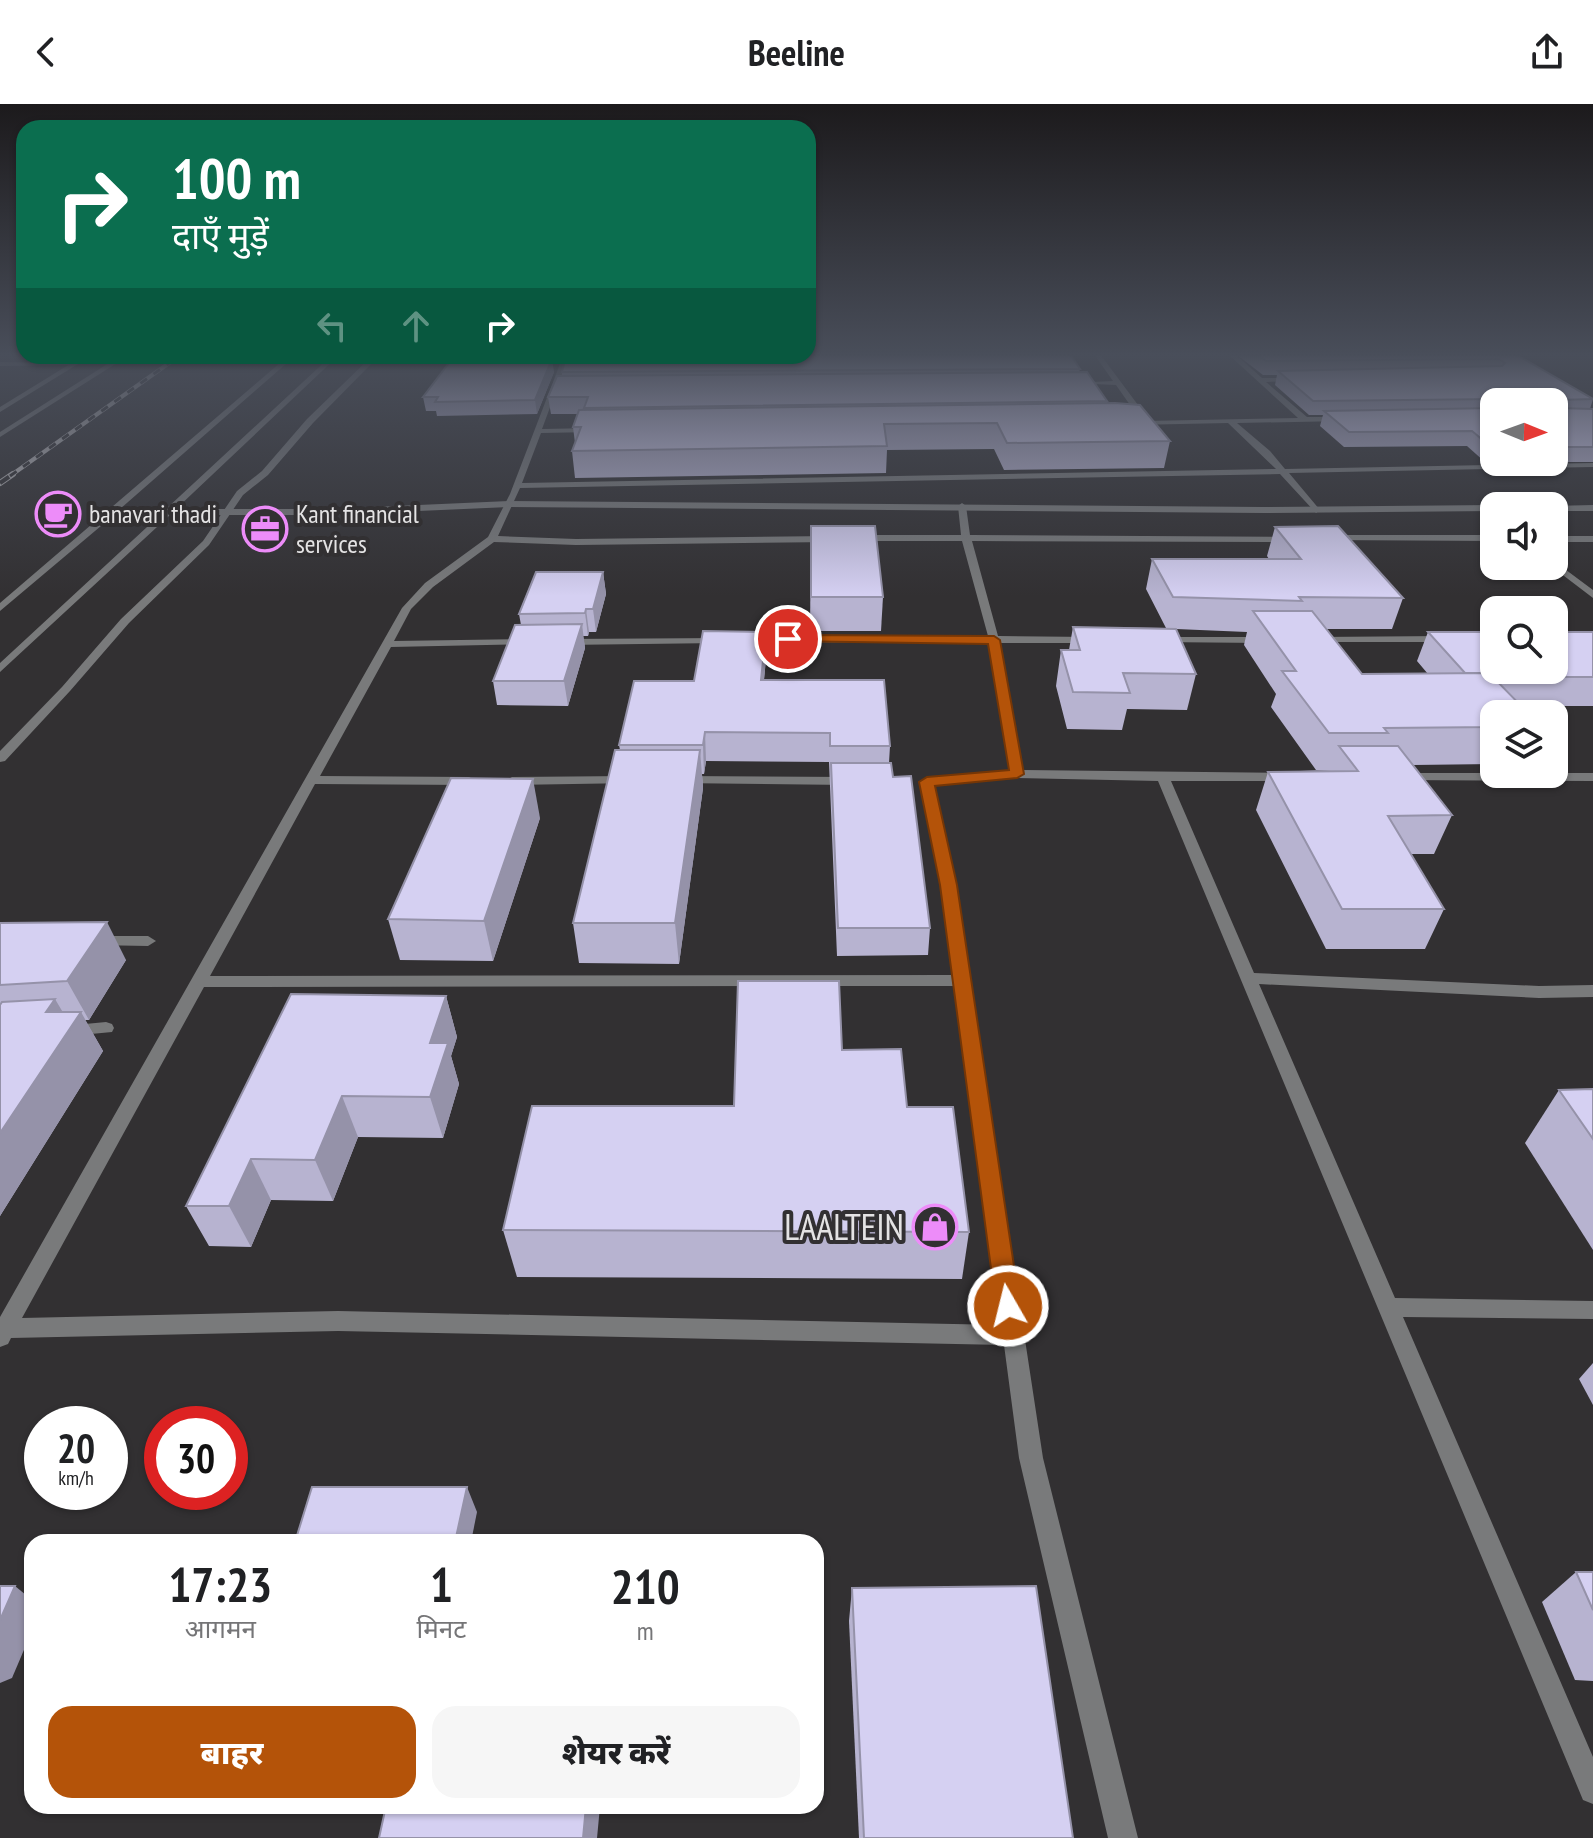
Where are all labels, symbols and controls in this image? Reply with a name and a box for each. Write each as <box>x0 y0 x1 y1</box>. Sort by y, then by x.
text: Beeline <box>748 29 845 76</box>
icon: back <box>24 30 68 74</box>
icon: share <box>1525 30 1569 74</box>
text: 100 m <box>172 142 301 214</box>
icon: right <box>40 152 144 256</box>
text: दाएँ मुड़ें <box>172 212 269 259</box>
icon: left <box>310 304 354 348</box>
icon: ahead <box>394 304 438 348</box>
icon: right <box>478 304 522 348</box>
north arrow <box>1480 388 1568 476</box>
map controls <box>1480 388 1568 788</box>
cafe icon: banavari thadi <box>34 490 82 538</box>
button: sound <box>1480 492 1568 580</box>
place label: banavari thadi <box>89 497 217 530</box>
place label: Kant financial services <box>296 497 419 560</box>
office icon: Kant financial services <box>241 505 289 553</box>
button: search <box>1480 596 1568 684</box>
pin <box>754 605 822 673</box>
icon: arrive <box>766 617 810 661</box>
button: layers <box>1480 700 1568 788</box>
place label: LAALTEIN <box>784 1203 904 1250</box>
shop icon: LAALTEIN <box>911 1203 959 1251</box>
position arrow <box>966 1264 1050 1348</box>
speed limit sign: 30 <box>144 1406 248 1510</box>
text: 20 <box>57 1422 95 1474</box>
text: km/h <box>58 1465 94 1491</box>
text: 17:23 <box>168 1553 272 1615</box>
text: 1 <box>430 1553 453 1615</box>
text: 210 <box>611 1555 680 1617</box>
text: आगमन <box>185 1612 256 1645</box>
text: मिनट <box>417 1612 466 1645</box>
text: m <box>637 1614 654 1647</box>
button: बाहर <box>48 1706 416 1798</box>
button: शेयर करें <box>432 1706 800 1798</box>

